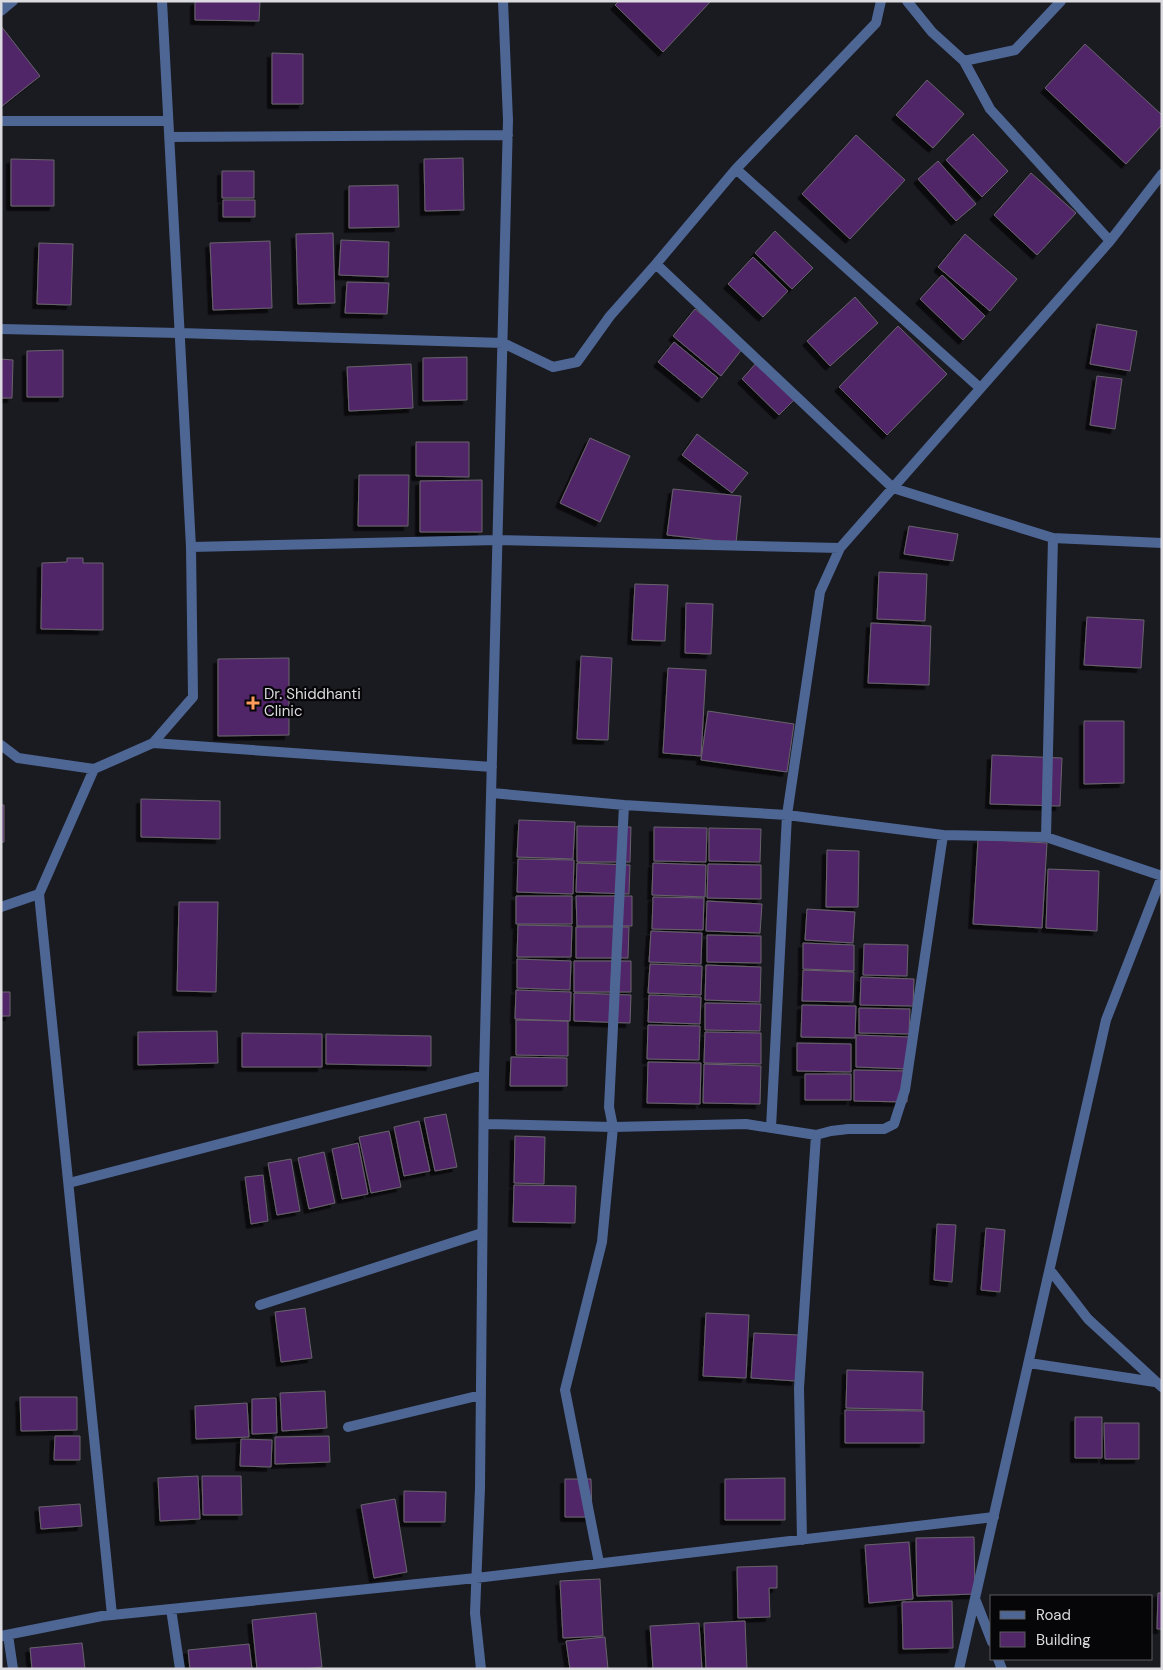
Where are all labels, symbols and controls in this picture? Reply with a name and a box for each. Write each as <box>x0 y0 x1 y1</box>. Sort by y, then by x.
place label: Dr. Shiddhanti Clinic <box>264 684 361 721</box>
marker: Dr. Shiddhanti Clinic <box>246 696 260 710</box>
legend <box>990 1595 1153 1660</box>
text: Road <box>1036 1605 1071 1625</box>
text: Building <box>1036 1630 1091 1650</box>

